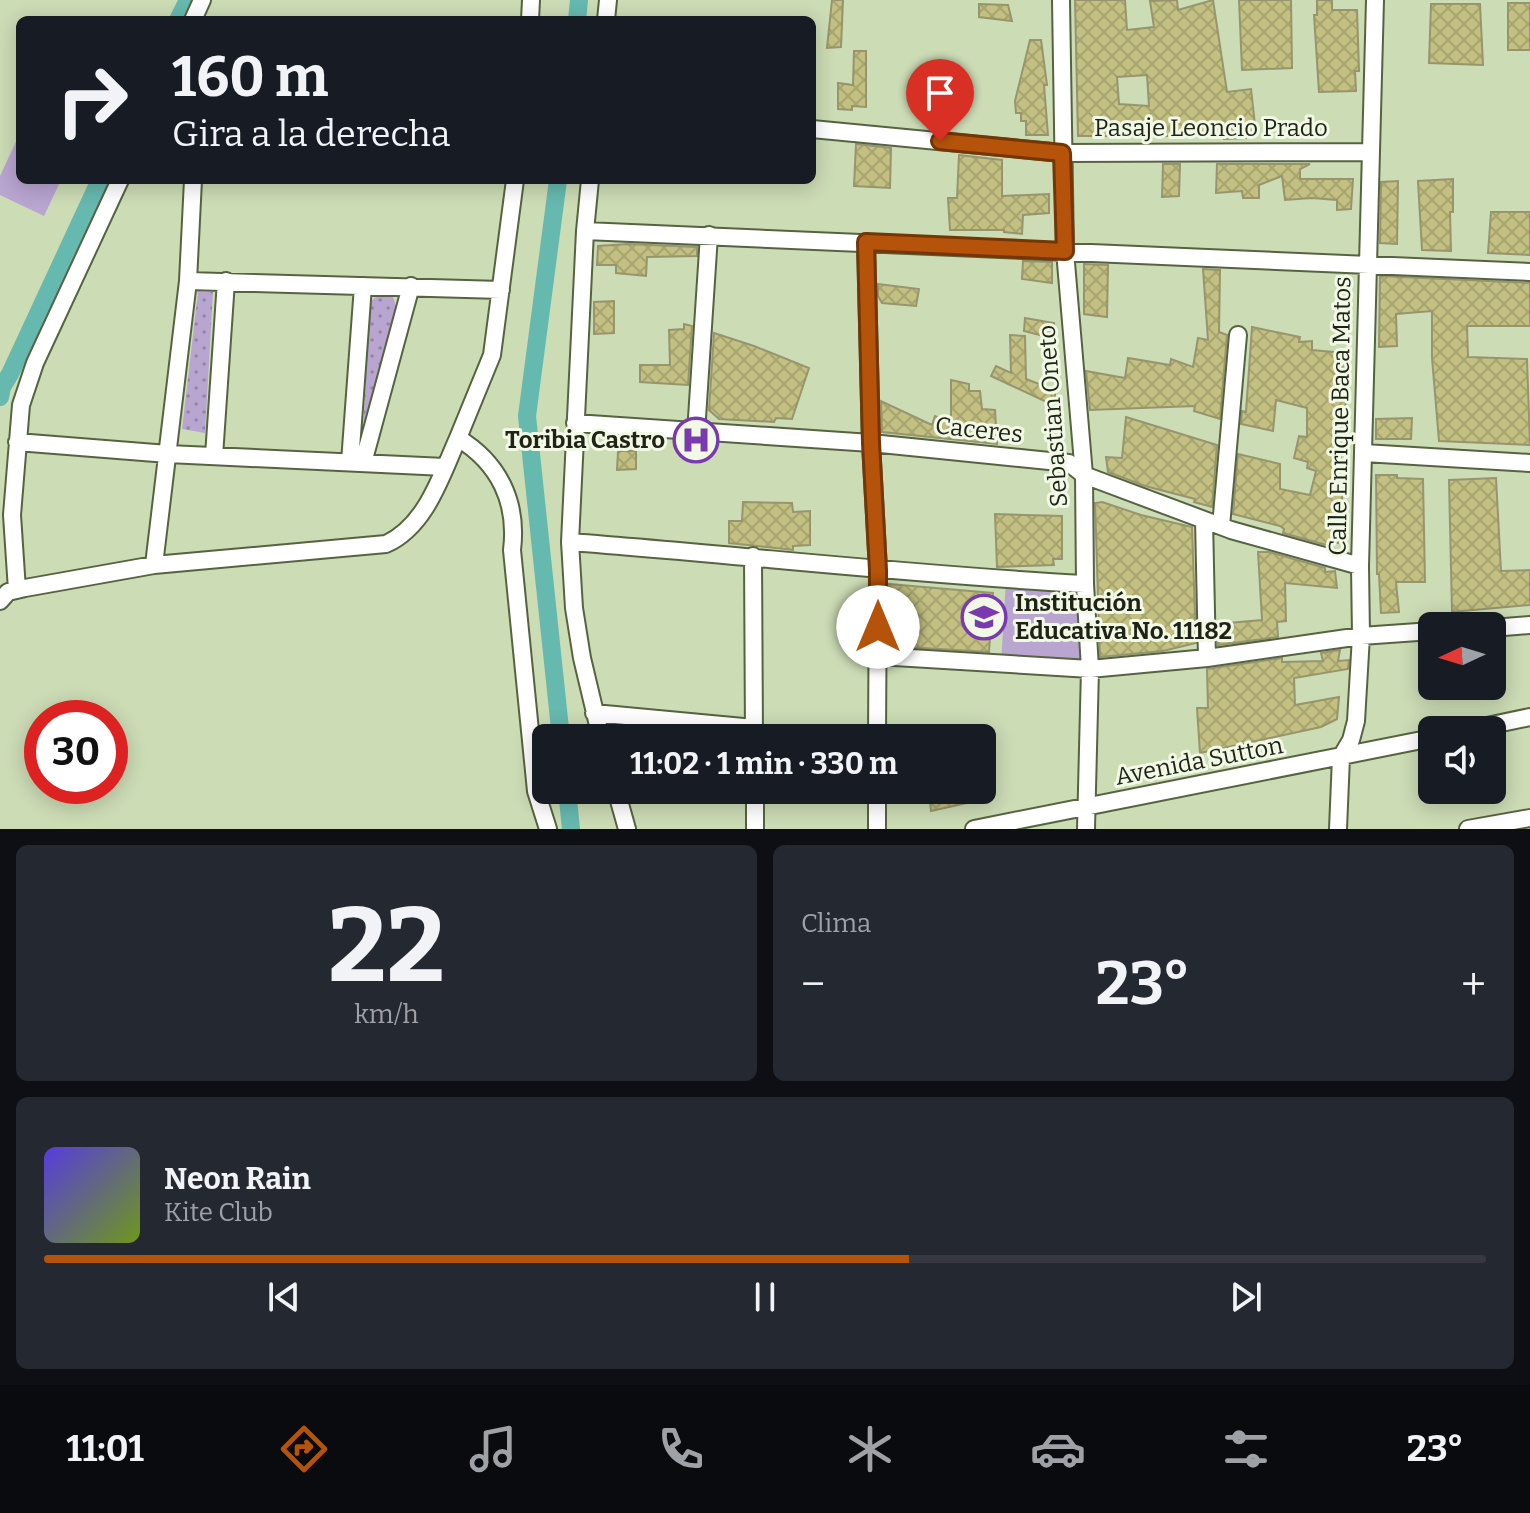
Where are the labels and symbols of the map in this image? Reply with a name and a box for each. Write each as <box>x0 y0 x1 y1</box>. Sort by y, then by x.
pin <box>906 59 974 141</box>
street label: Pasaje Leoncio Prado <box>1094 114 1328 142</box>
street label: Calle Enrique Baca Matos <box>1324 276 1356 556</box>
street label: Sebastian Oneto <box>1033 324 1073 508</box>
street label: Caceres <box>934 411 1024 449</box>
hospital icon: Toribia Castro <box>672 416 720 464</box>
place label: Toribia Castro <box>505 426 665 454</box>
position arrow <box>836 585 920 669</box>
place label: Institución Educativa No. 11182 <box>1015 589 1232 645</box>
school or university icon: Institución Educativa No. 11182 <box>960 593 1008 641</box>
north arrow <box>1418 612 1506 700</box>
speed limit sign: 30 <box>24 700 128 804</box>
street label: Avenida Sutton <box>1113 731 1285 791</box>

